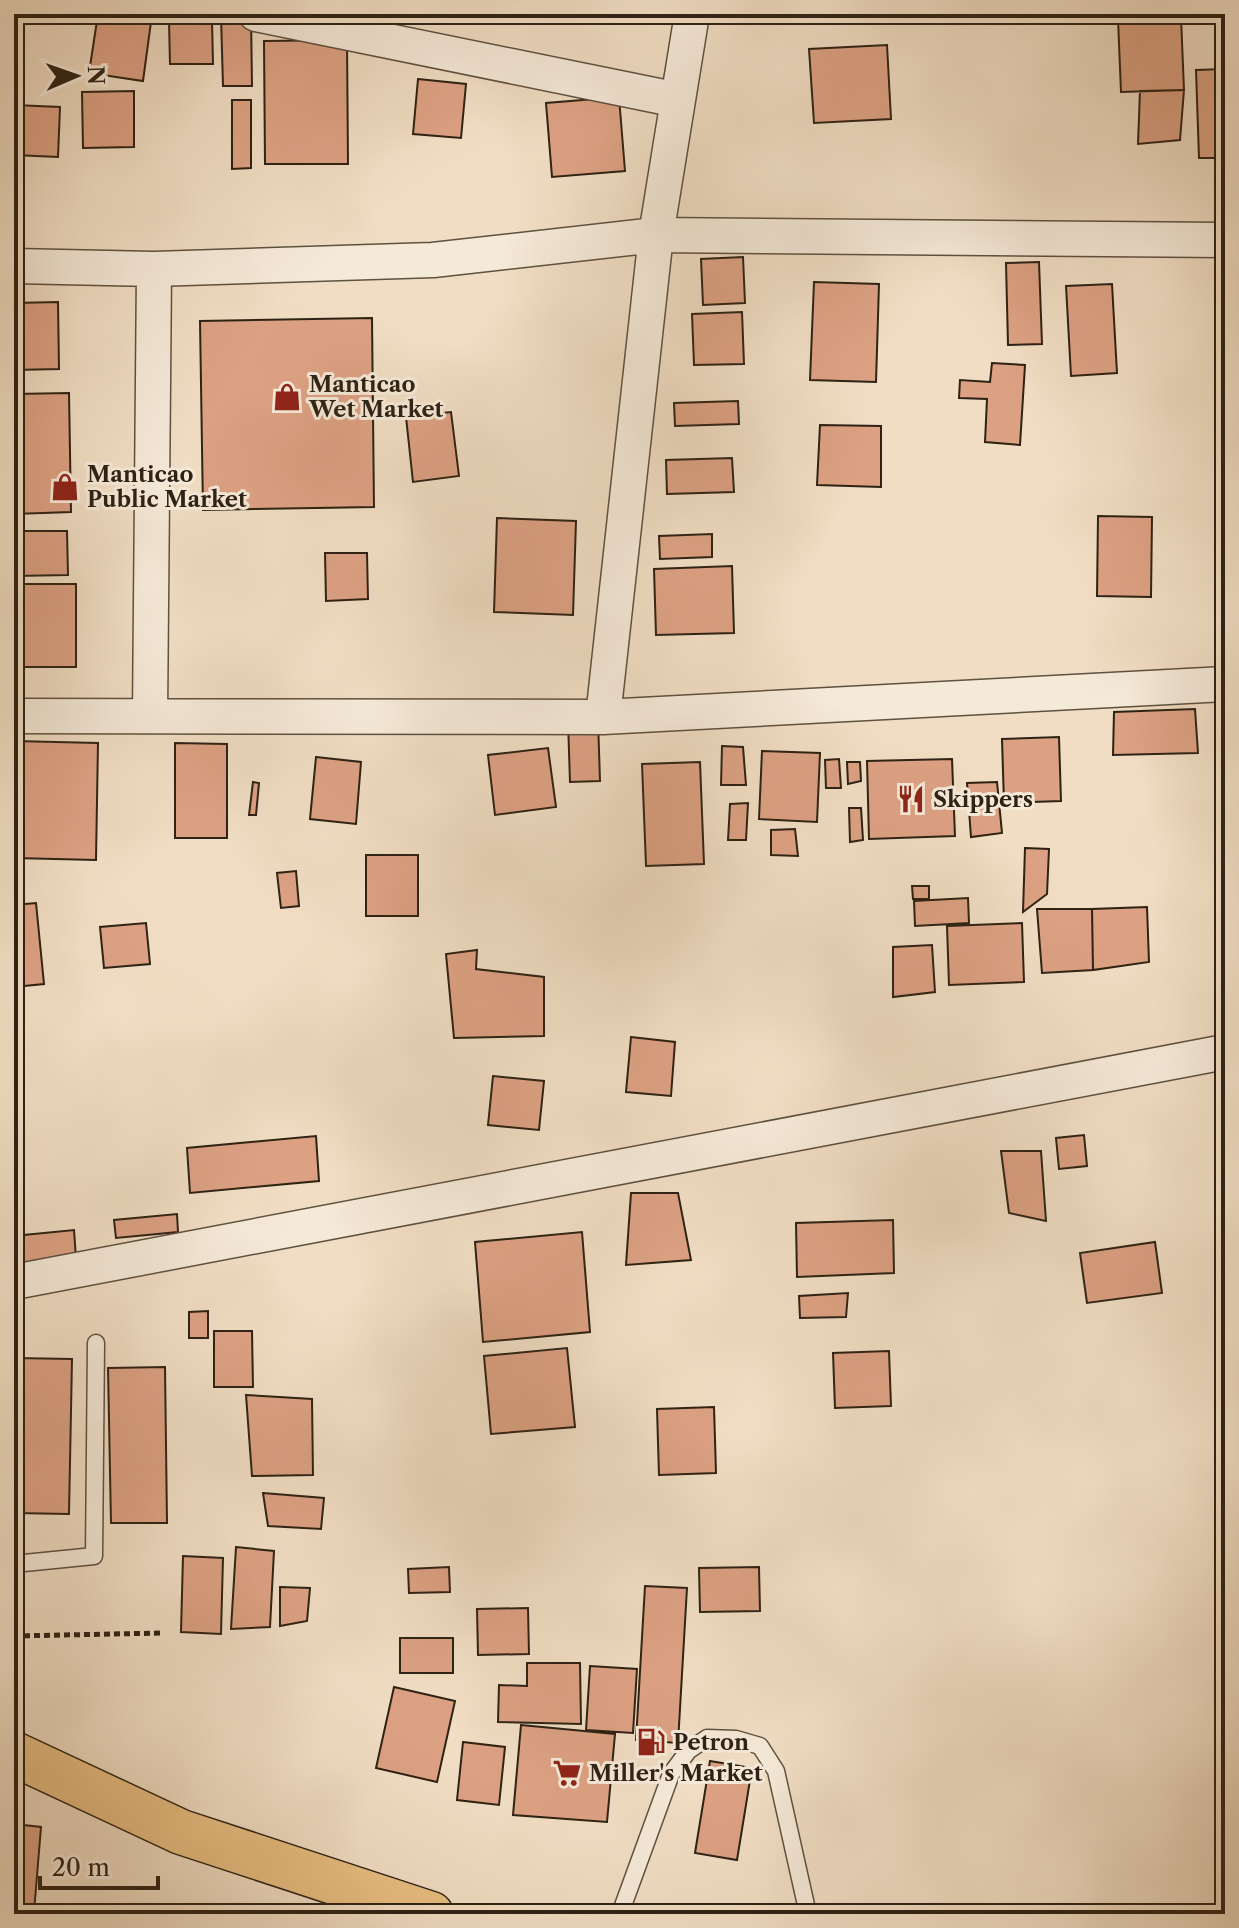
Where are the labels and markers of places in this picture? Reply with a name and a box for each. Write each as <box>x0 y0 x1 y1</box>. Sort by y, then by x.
place label: Manticao Wet Market <box>308 371 444 423</box>
shop icon: Manticao Wet Market <box>272 382 302 412</box>
place label: Manticao Public Market <box>87 461 247 513</box>
shop icon: Manticao Public Market <box>50 472 80 502</box>
restaurant icon: Skippers <box>896 784 926 814</box>
place label: Skippers <box>933 786 1033 813</box>
fuel station icon: Petron <box>636 1727 666 1757</box>
place label: Petron <box>673 1729 749 1756</box>
supermarket icon: Miller's Market <box>552 1758 582 1788</box>
place label: Miller's Market <box>589 1760 763 1787</box>

